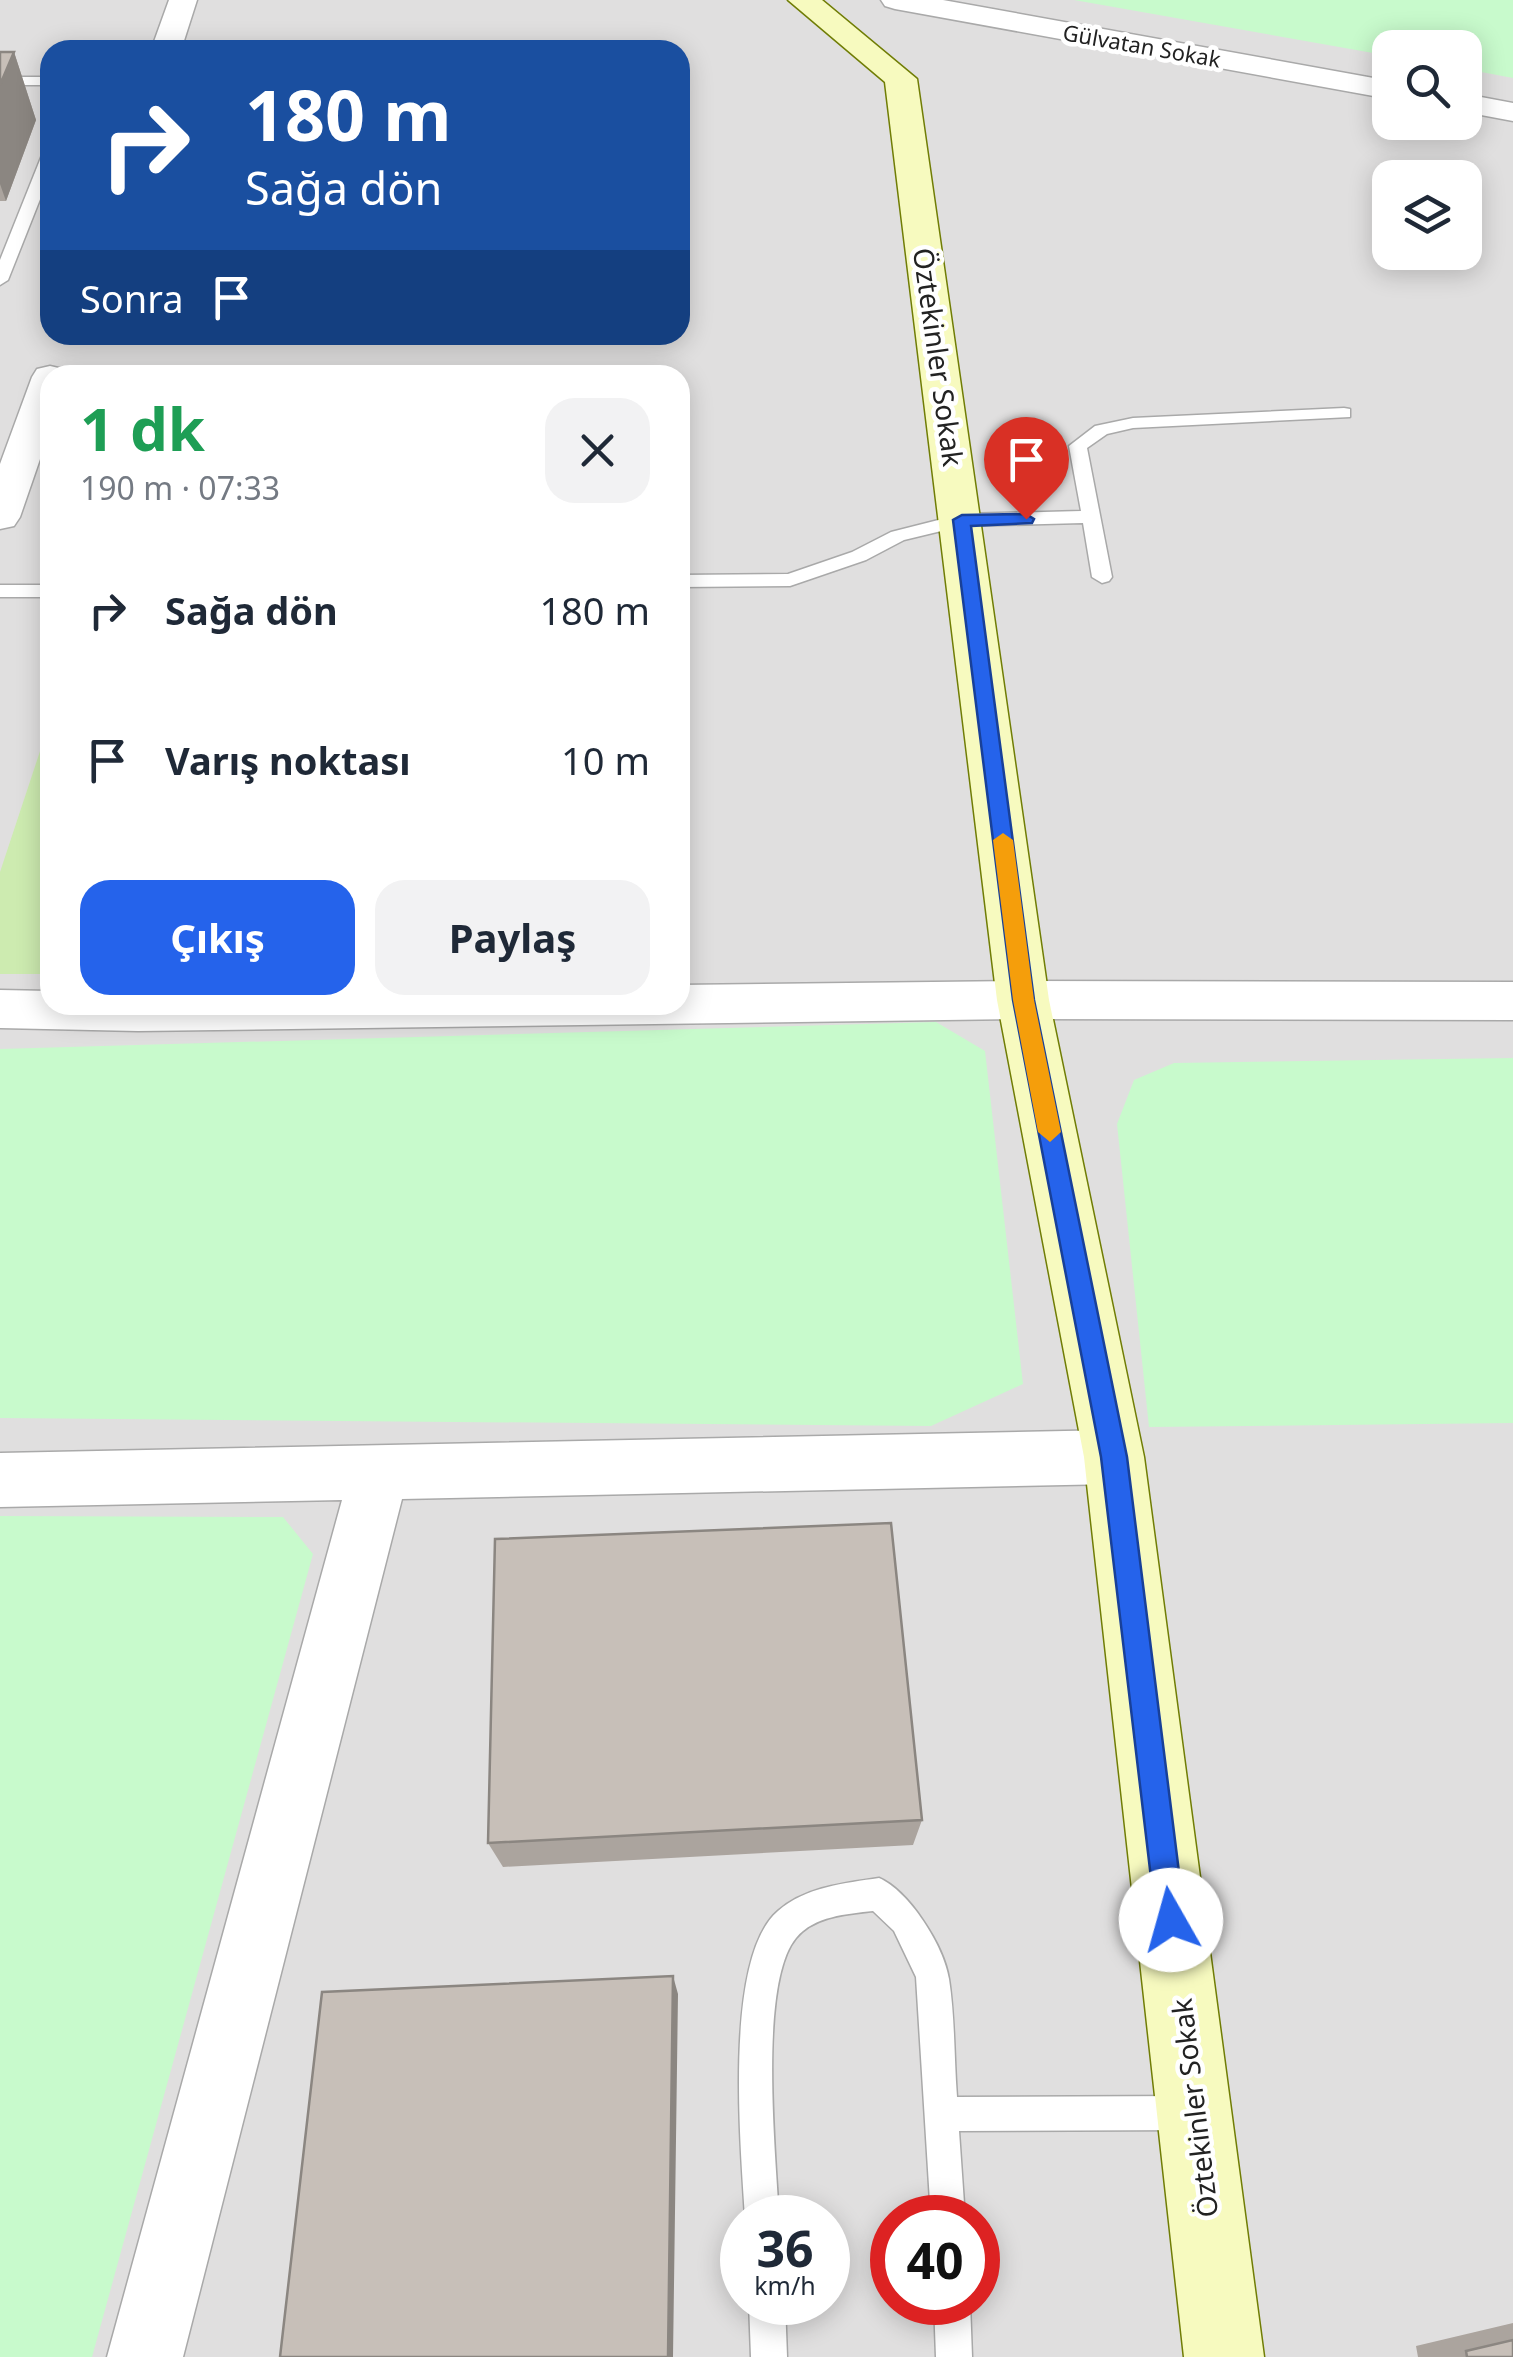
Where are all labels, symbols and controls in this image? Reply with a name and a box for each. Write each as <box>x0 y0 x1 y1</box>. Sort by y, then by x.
street label: Gülvatan Sokak <box>1061 16 1223 74</box>
map controls <box>1372 30 1482 270</box>
button: search <box>1372 30 1482 140</box>
text: 180 m <box>245 66 452 162</box>
icon: right <box>80 80 210 210</box>
text: Sağa dön <box>245 157 442 218</box>
button: layers <box>1372 160 1482 270</box>
street label: Öztekinler Sokak <box>905 245 973 469</box>
icon: arrive <box>204 270 259 325</box>
text: Sonra <box>80 272 184 324</box>
text: 1 dk <box>80 387 205 469</box>
button: close <box>545 398 650 503</box>
pin <box>984 417 1069 520</box>
icon: arrive <box>999 432 1054 487</box>
text: 190 m · 07:33 <box>80 466 280 509</box>
icon: right <box>80 583 135 638</box>
text: Sağa dön <box>165 584 338 636</box>
text: 180 m <box>539 584 650 636</box>
icon: arrive <box>80 733 135 788</box>
text: Varış noktası <box>165 734 411 786</box>
text: 10 m <box>561 734 650 786</box>
button: Çıkış <box>80 880 355 995</box>
button: Paylaş <box>375 880 650 995</box>
position arrow <box>1119 1868 1223 1972</box>
street label: Öztekinler Sokak <box>1162 1996 1226 2220</box>
speed limit sign: 40 <box>870 2195 1000 2325</box>
text: 36 <box>756 2214 814 2282</box>
text: km/h <box>754 2268 816 2302</box>

